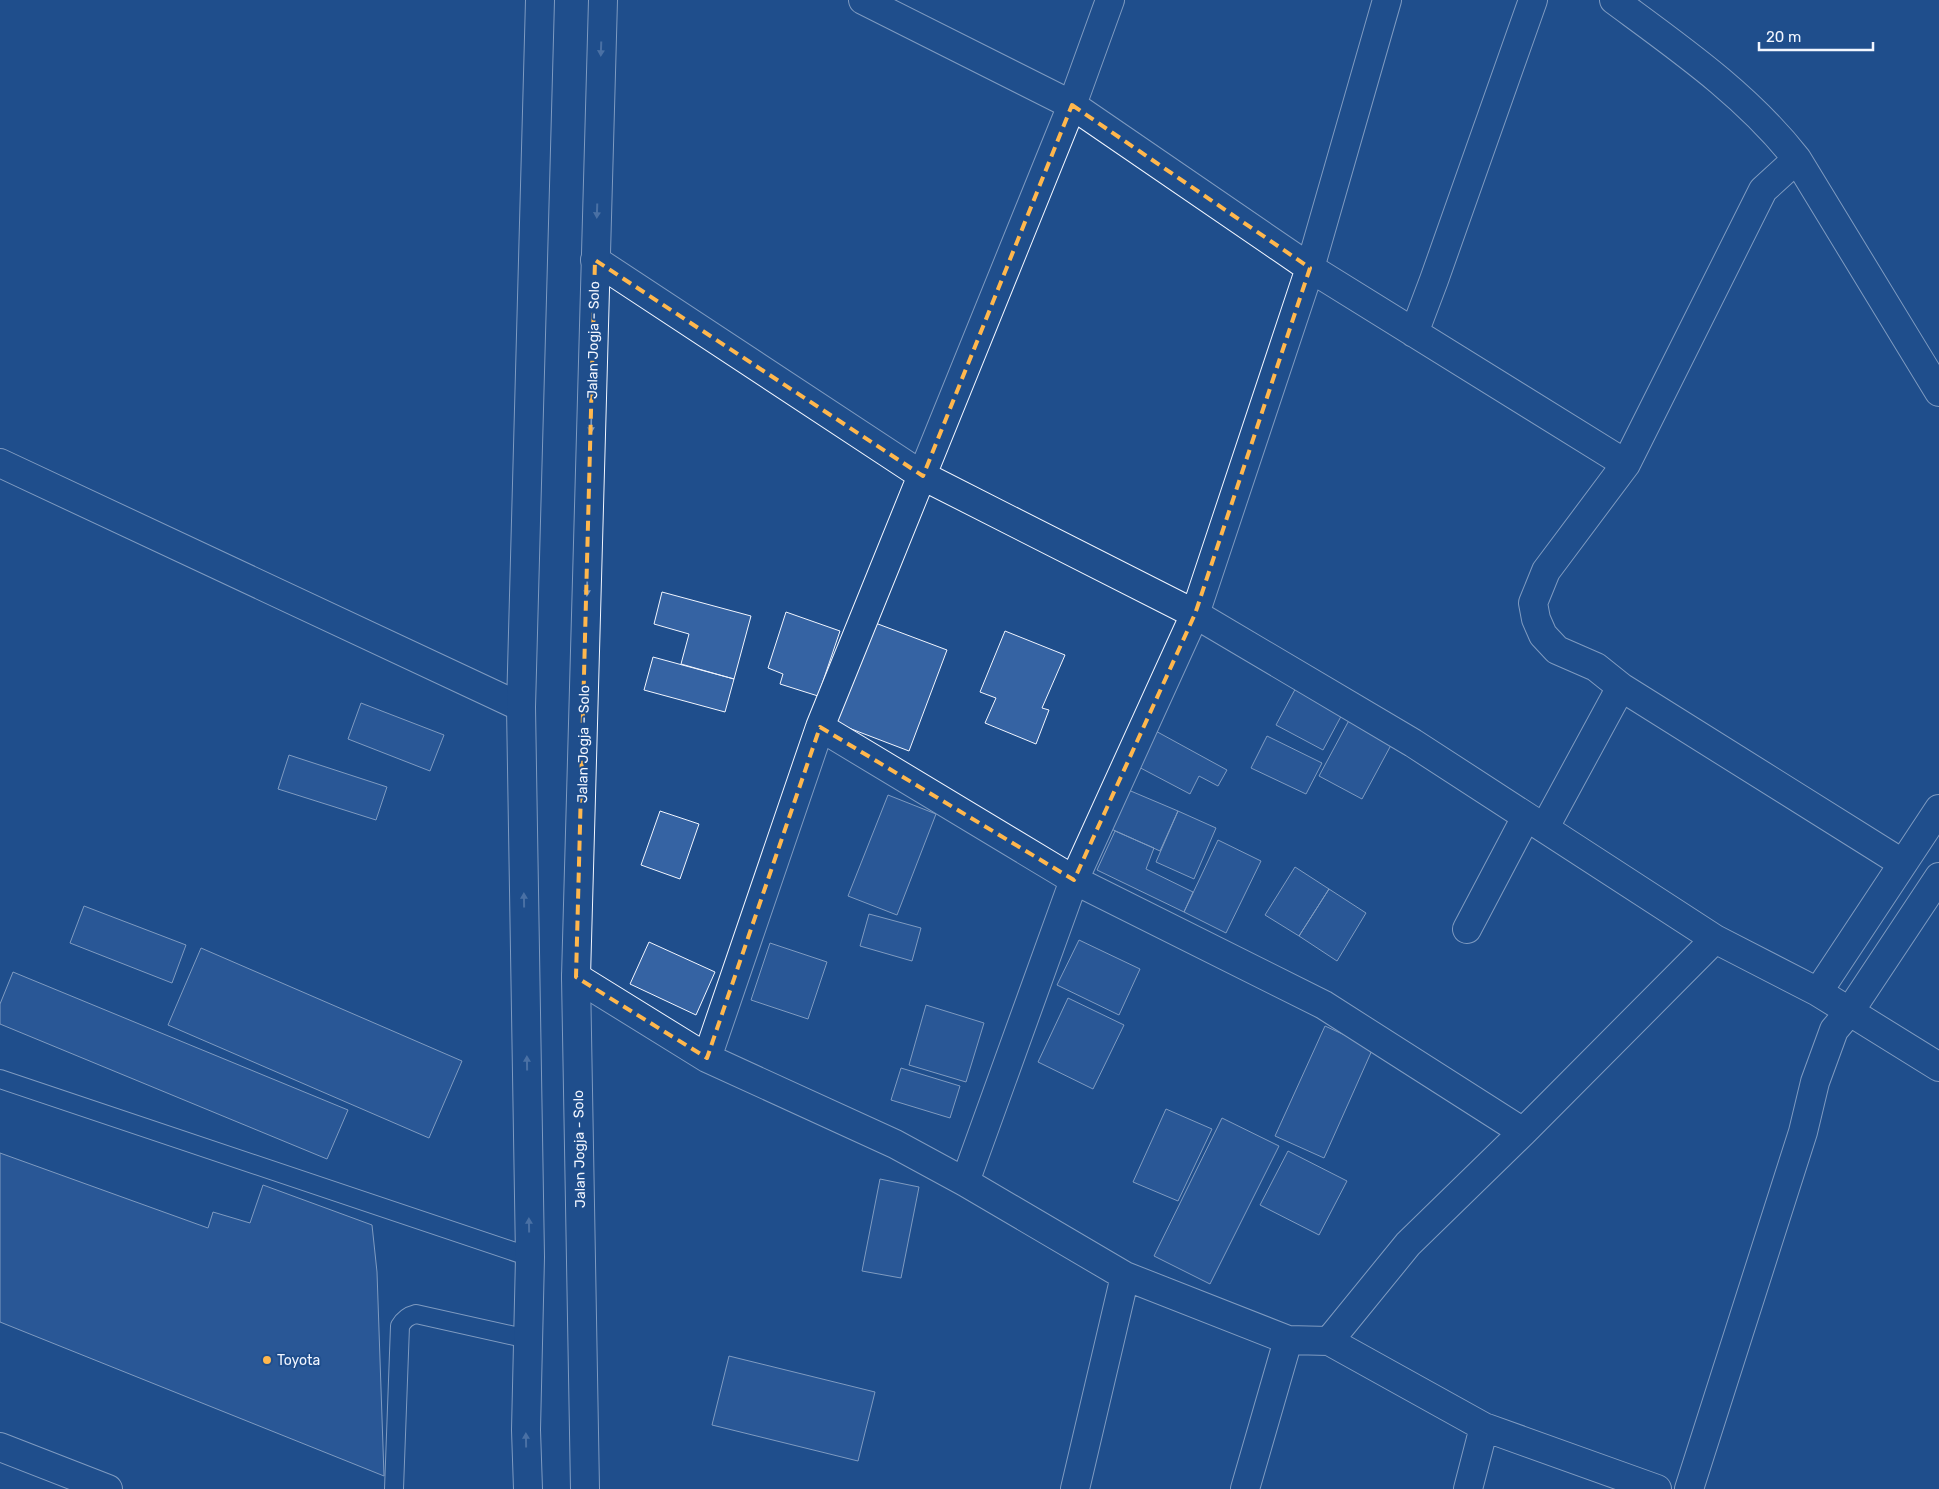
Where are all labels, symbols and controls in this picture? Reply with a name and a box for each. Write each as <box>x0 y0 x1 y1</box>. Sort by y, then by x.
scale bar <box>1759 20 1873 52</box>
text: 20 m <box>1766 28 1801 46</box>
one-way arrow <box>597 41 605 57</box>
one-way arrow <box>592 203 600 219</box>
street label: Jalan Jogja - Solo <box>584 281 603 399</box>
one-way arrow <box>587 418 595 434</box>
one-way arrow <box>582 581 590 597</box>
street label: Jalan Jogja - Solo <box>574 685 593 803</box>
one-way arrow <box>520 892 528 908</box>
one-way arrow <box>523 1055 531 1071</box>
street label: Jalan Jogja - Solo <box>570 1090 589 1208</box>
one-way arrow <box>525 1217 533 1233</box>
place label: Toyota <box>277 1352 320 1369</box>
marker: Toyota <box>261 1354 273 1366</box>
one-way arrow <box>522 1432 530 1448</box>

